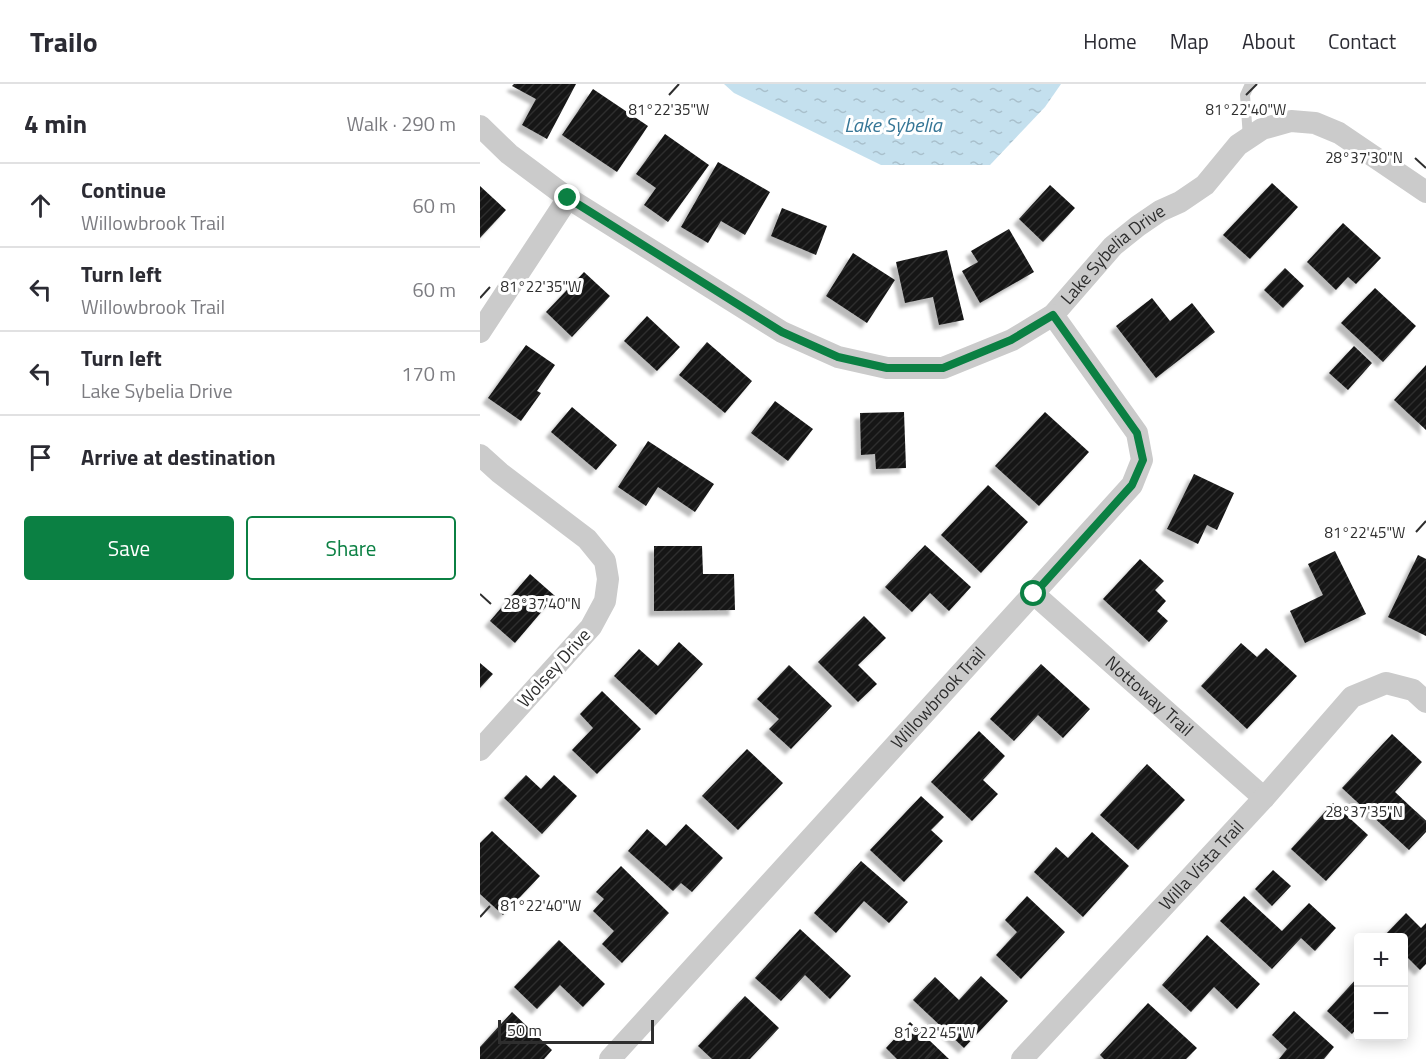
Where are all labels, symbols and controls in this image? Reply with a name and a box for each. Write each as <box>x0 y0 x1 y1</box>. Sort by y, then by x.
text: Trailo <box>30 20 98 63</box>
text: Home <box>1083 25 1137 57</box>
text: Map <box>1170 25 1209 57</box>
text: About <box>1242 25 1295 57</box>
text: Contact <box>1328 25 1396 57</box>
text: 81°22'35"W <box>629 98 709 121</box>
text: 81°22'40"W <box>1206 98 1286 121</box>
text: 4 min <box>24 104 87 143</box>
text: Walk · 290 m <box>347 108 456 139</box>
water label: Lake Sybelia <box>844 109 943 140</box>
text: 28°37'30"N <box>1325 146 1403 169</box>
text: Continue <box>81 173 166 207</box>
route end <box>554 184 580 210</box>
icon: ahead <box>24 189 57 222</box>
text: 60 m <box>412 190 456 221</box>
street label: Lake Sybelia Drive <box>1054 197 1170 310</box>
text: Willowbrook Trail <box>81 207 225 238</box>
text: Turn left <box>81 257 162 291</box>
icon: left <box>24 273 57 306</box>
text: 60 m <box>412 274 456 305</box>
text: 81°22'35"W <box>501 275 581 298</box>
text: Willowbrook Trail <box>81 291 225 322</box>
text: Turn left <box>81 341 162 375</box>
icon: left <box>24 357 57 390</box>
text: 170 m <box>401 358 456 389</box>
text: Lake Sybelia Drive <box>81 375 233 406</box>
text: Arrive at destination <box>81 440 276 474</box>
icon: arrive <box>24 441 57 474</box>
button: Save <box>24 516 234 580</box>
button: Share <box>246 516 456 580</box>
text: 81°22'45"W <box>1325 521 1405 544</box>
route start <box>1020 580 1046 606</box>
text: 28°37'40"N <box>503 592 581 615</box>
street label: Wolsey Drive <box>511 622 597 713</box>
street label: Willowbrook Trail <box>884 641 992 755</box>
street label: Nottoway Trail <box>1099 649 1200 742</box>
text: 28°37'35"N <box>1325 800 1403 823</box>
street label: Willa Vista Trail <box>1152 814 1250 916</box>
text: 81°22'40"W <box>501 894 581 917</box>
map controls <box>1354 933 1408 1041</box>
button: + <box>1354 933 1408 987</box>
button: − <box>1354 987 1408 1041</box>
scale bar <box>498 1017 654 1044</box>
text: 50 m <box>507 1018 542 1042</box>
text: 81°22'45"W <box>895 1021 975 1044</box>

